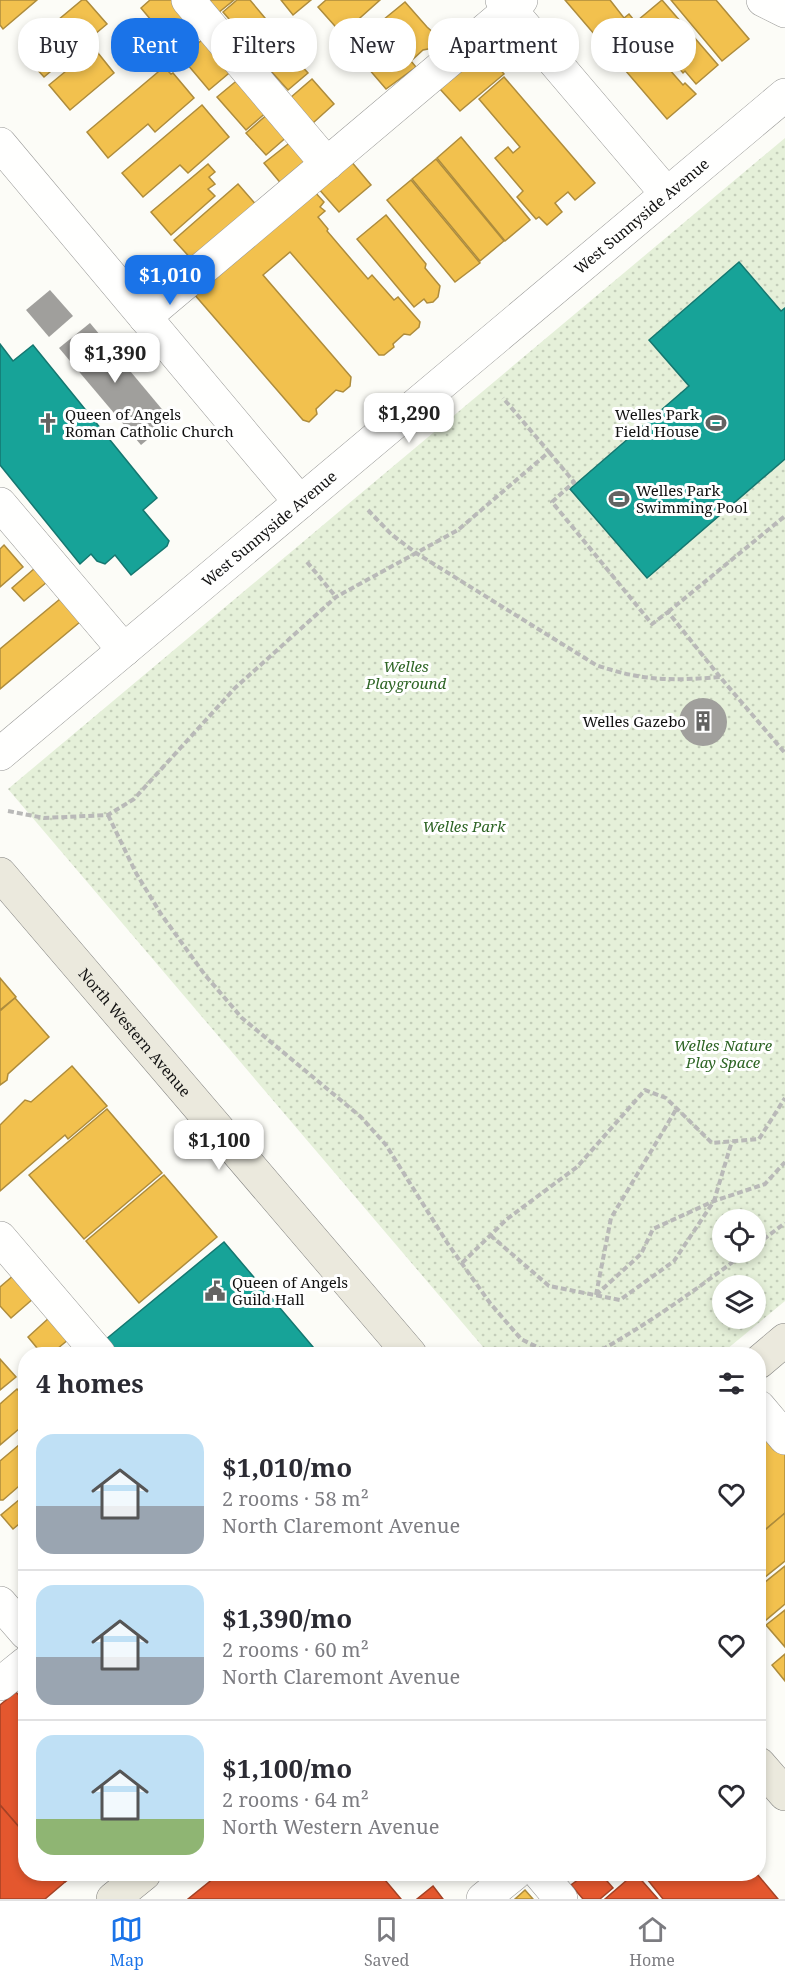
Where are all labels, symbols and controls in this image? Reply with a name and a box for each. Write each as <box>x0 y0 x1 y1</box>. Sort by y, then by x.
chip: Buy <box>18 18 99 72</box>
chip: Rent <box>111 18 199 72</box>
chip: Filters <box>211 18 317 72</box>
chip: New <box>329 18 416 72</box>
chip: Apartment <box>428 18 579 72</box>
chip: House <box>591 18 696 72</box>
street label: West Sunnyside Avenue <box>569 153 713 278</box>
pin: $1,010 <box>121 255 219 306</box>
text: $1,010 <box>139 261 201 288</box>
pin: $1,390 <box>66 333 164 384</box>
text: $1,390 <box>84 339 146 366</box>
pin: $1,290 <box>360 393 458 444</box>
text: $1,290 <box>378 399 440 426</box>
place label: Queen of Angels Roman Catholic Church <box>65 404 234 441</box>
place label: Welles Park Field House <box>615 404 699 441</box>
church icon: Queen of Angels Roman Catholic Church <box>36 411 60 435</box>
sports icon: Welles Park Field House <box>704 411 728 435</box>
street label: West Sunnyside Avenue <box>197 466 341 591</box>
place label: Welles Park Swimming Pool <box>636 480 748 517</box>
sports icon: Welles Park Swimming Pool <box>607 487 631 511</box>
park label: Welles Playground <box>365 656 447 693</box>
building icon: Welles Gazebo <box>691 709 715 733</box>
place label: Welles Gazebo <box>582 711 686 731</box>
park label: Welles Park <box>422 816 506 836</box>
street label: North Western Avenue <box>75 964 196 1101</box>
park label: Welles Nature Play Space <box>674 1035 773 1072</box>
pin: $1,100 <box>170 1120 268 1171</box>
text: $1,100 <box>188 1126 250 1153</box>
map controls <box>712 1209 766 1329</box>
button: locate <box>712 1209 766 1263</box>
place label: Queen of Angels Guild Hall <box>232 1272 348 1309</box>
button: layers <box>712 1275 766 1329</box>
public building icon: Queen of Angels Guild Hall <box>203 1279 227 1303</box>
text: 4 homes <box>36 1365 144 1401</box>
icon: filters <box>715 1367 748 1400</box>
text: $1,010/mo <box>222 1449 352 1485</box>
icon: home <box>84 1458 156 1530</box>
icon: heart <box>715 1478 748 1511</box>
text: 2 rooms · 58 m² <box>222 1485 369 1512</box>
text: North Claremont Avenue <box>222 1512 460 1539</box>
text: $1,390/mo <box>222 1600 352 1636</box>
icon: home <box>84 1609 156 1681</box>
icon: heart <box>715 1629 748 1662</box>
text: 2 rooms · 60 m² <box>222 1636 369 1663</box>
text: North Claremont Avenue <box>222 1663 460 1690</box>
text: $1,100/mo <box>222 1750 352 1786</box>
icon: home <box>84 1759 156 1831</box>
icon: heart <box>715 1779 748 1812</box>
text: 2 rooms · 64 m² <box>222 1786 369 1813</box>
text: North Western Avenue <box>222 1813 439 1840</box>
tab: Map <box>110 1913 144 1971</box>
tab: Saved <box>364 1913 409 1971</box>
tab: Home <box>629 1913 675 1971</box>

